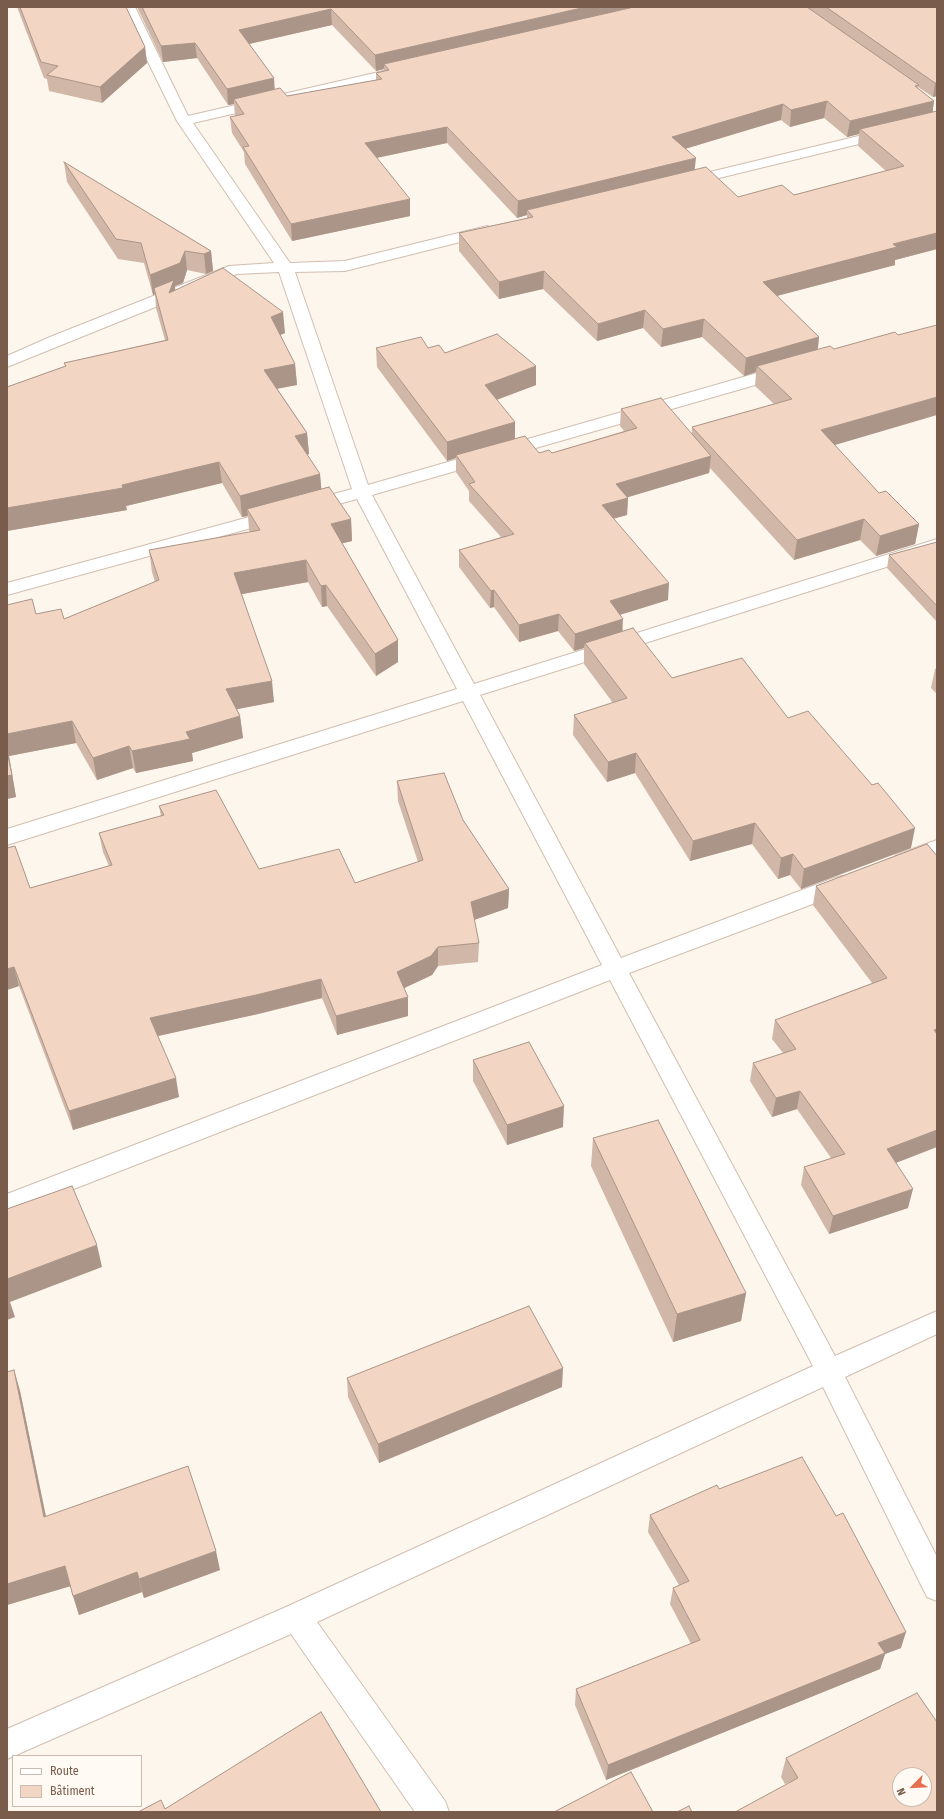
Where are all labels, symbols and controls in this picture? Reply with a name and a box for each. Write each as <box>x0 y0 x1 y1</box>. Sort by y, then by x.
legend <box>12 1755 142 1807</box>
text: Route <box>50 1764 79 1778</box>
north arrow <box>892 1767 932 1807</box>
text: Bâtiment <box>50 1784 95 1798</box>
text: N <box>894 1786 909 1797</box>

